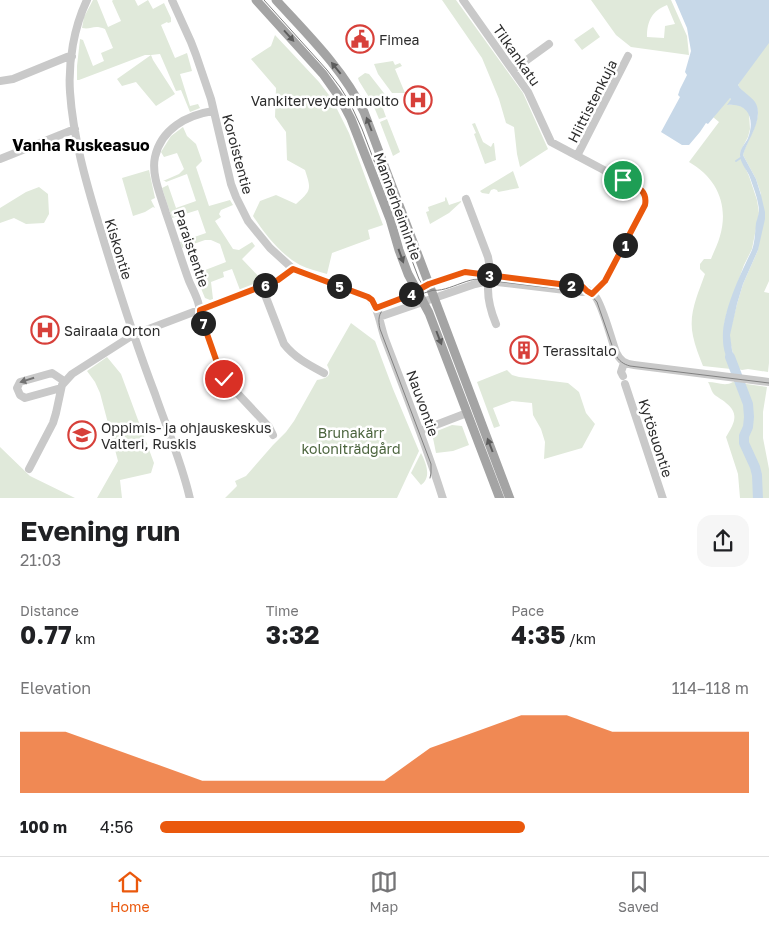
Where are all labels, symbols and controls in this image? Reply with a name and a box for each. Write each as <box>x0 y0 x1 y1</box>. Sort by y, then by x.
street label: Tilkankatu <box>490 21 544 89</box>
public building icon: Fimea <box>345 24 375 54</box>
one-way arrow <box>283 30 295 42</box>
place label: Fimea <box>379 31 420 48</box>
street label: Hiittistenkuja <box>564 57 620 145</box>
one-way arrow <box>331 62 342 75</box>
hospital icon: Vankiterveydenhuolto <box>403 85 433 115</box>
place label: Vankiterveydenhuolto <box>251 92 399 109</box>
street label: Koroistentie <box>219 112 257 196</box>
one-way arrow <box>365 116 373 131</box>
district label: Vanha Ruskeasuo <box>12 135 150 155</box>
street label: Mannerheimintie <box>371 150 425 262</box>
pin <box>602 159 644 201</box>
icon: arrive <box>609 166 637 194</box>
street label: Paraistentie <box>171 207 213 289</box>
street label: Kiskontie <box>102 216 136 282</box>
pin: 1 <box>612 232 638 258</box>
text: 1 <box>622 237 629 254</box>
one-way arrow <box>397 249 405 264</box>
pin: 3 <box>476 262 502 288</box>
text: 3 <box>485 267 494 284</box>
pin: 6 <box>252 272 278 298</box>
pin: 2 <box>558 272 584 298</box>
pin: 5 <box>326 274 352 298</box>
text: 6 <box>261 277 270 294</box>
text: 2 <box>567 277 576 294</box>
text: 5 <box>335 278 344 295</box>
pin: 4 <box>398 282 424 306</box>
text: 4 <box>407 286 416 303</box>
pin: 7 <box>190 310 216 336</box>
hospital icon: Sairaala Orton <box>30 315 60 345</box>
text: 7 <box>200 315 207 332</box>
place label: Sairaala Orton <box>64 322 160 339</box>
one-way arrow <box>435 331 443 345</box>
building icon: Terassitalo <box>509 335 539 365</box>
place label: Terassitalo <box>543 342 617 359</box>
pin <box>203 358 245 400</box>
icon: check <box>210 365 238 393</box>
street label: Nauvontie <box>403 368 443 438</box>
one-way arrow <box>20 377 35 384</box>
street label: Kytösuontie <box>635 397 677 479</box>
place label: Oppimis- ja ohjauskeskus Valteri, Ruskis <box>101 419 271 452</box>
school or university icon: Oppimis- ja ohjauskeskus Valteri, Ruskis <box>67 420 97 450</box>
park label: Brunakärr koloniträdgård <box>301 424 401 457</box>
one-way arrow <box>486 437 493 452</box>
text: Evening run <box>20 514 180 547</box>
button: share <box>697 515 749 567</box>
text: 21:03 <box>20 550 61 570</box>
text: Distance <box>20 602 79 619</box>
text: Time <box>266 602 299 619</box>
text: Pace <box>511 602 544 619</box>
text: 0.77 <box>20 619 72 650</box>
text: 3:32 <box>266 619 319 650</box>
text: 4:35 <box>511 619 565 650</box>
text: km <box>72 630 95 647</box>
text: /km <box>565 630 596 647</box>
text: Elevation <box>20 678 91 698</box>
text: 114–118 m <box>672 678 749 698</box>
text: 100 m <box>20 817 67 837</box>
text: 4:56 <box>100 817 134 837</box>
tab: Home <box>110 868 150 915</box>
tab: Map <box>370 868 398 915</box>
tab: Saved <box>618 868 659 915</box>

